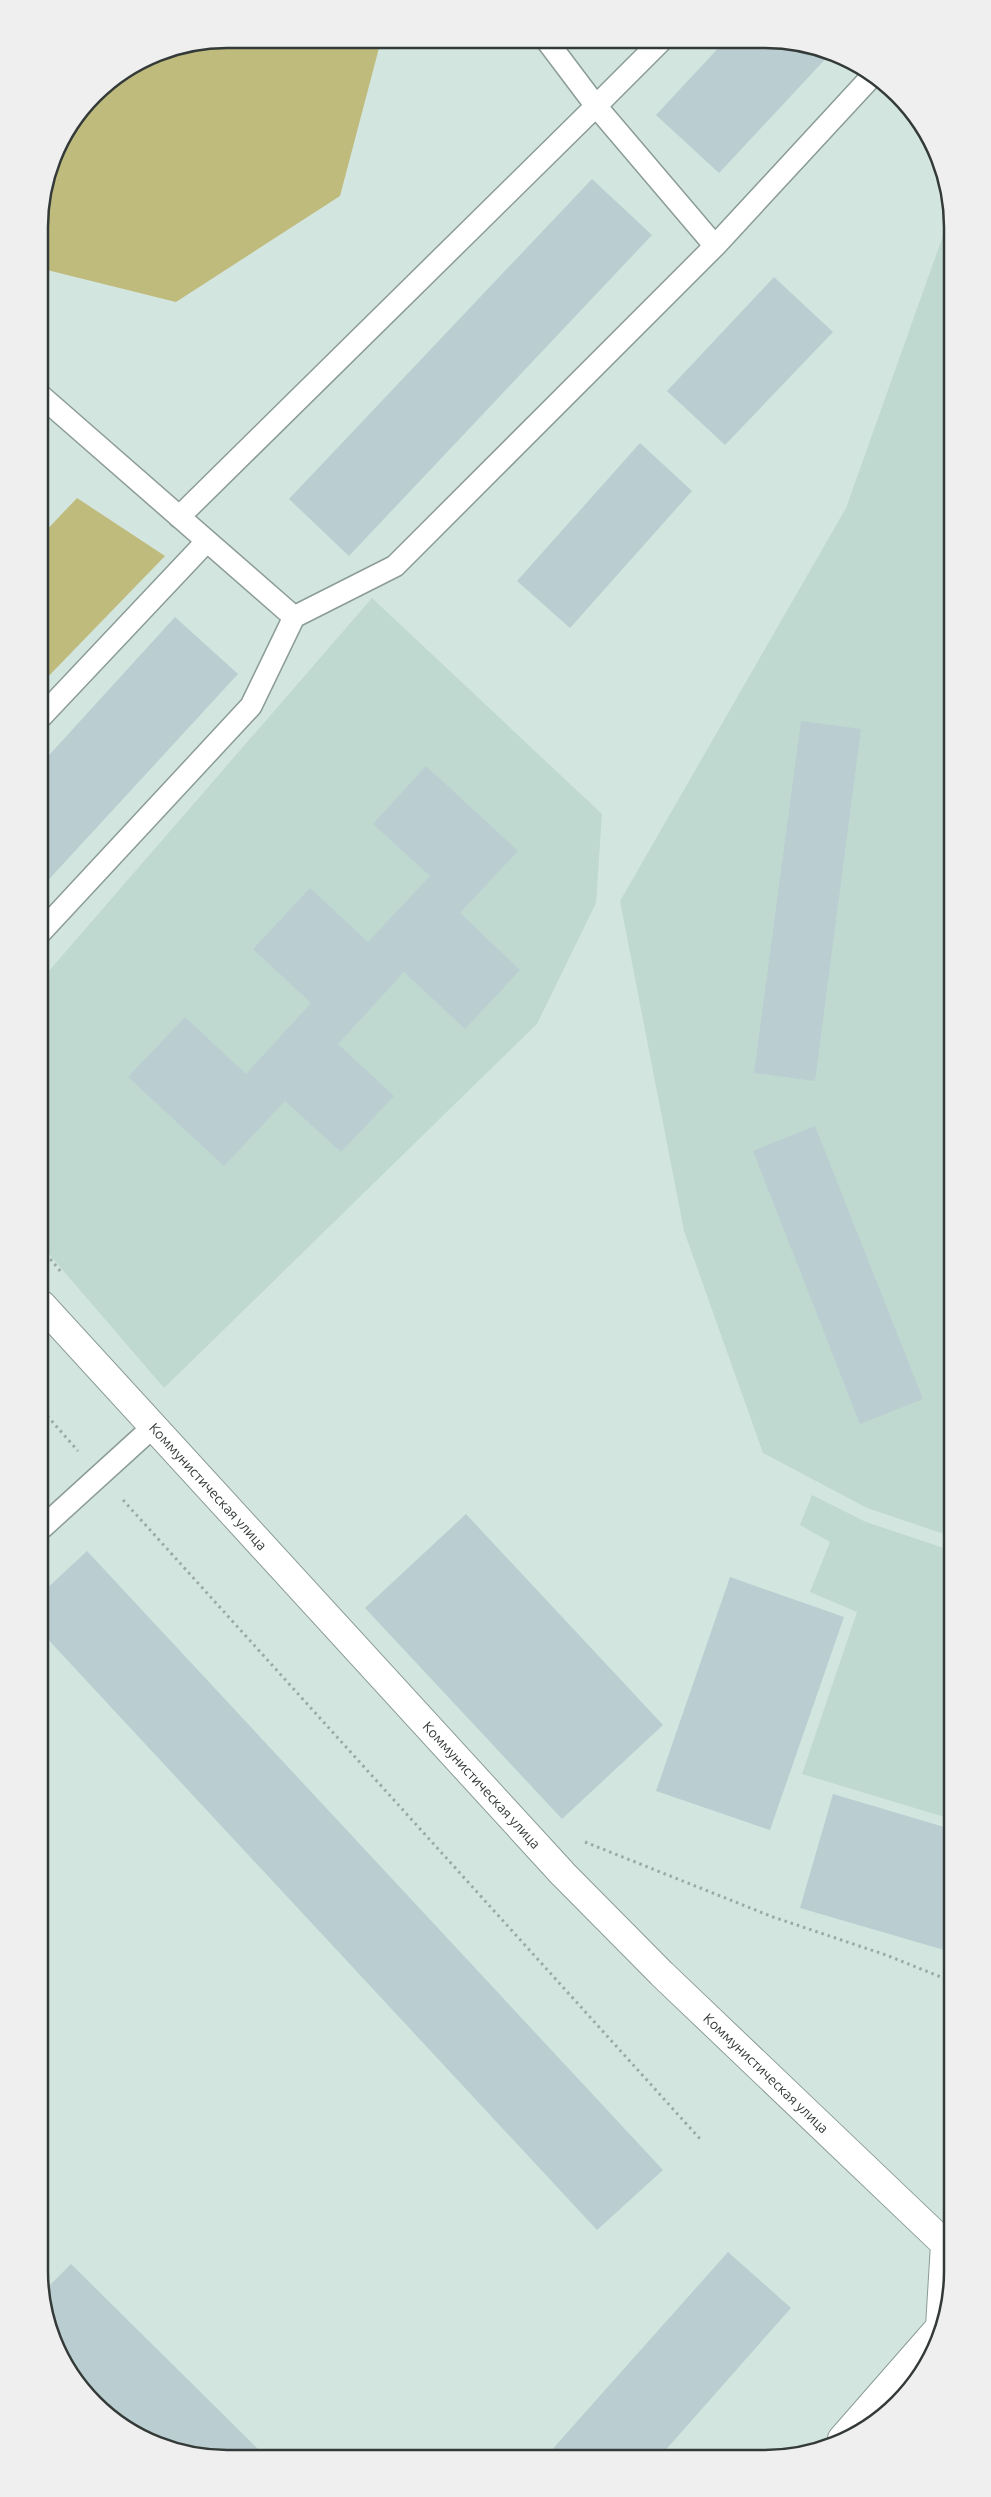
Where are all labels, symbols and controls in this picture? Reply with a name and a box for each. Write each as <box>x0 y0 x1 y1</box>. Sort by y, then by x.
street label: Коммунистическая улица <box>146 1420 270 1553</box>
street label: Коммунистическая улица <box>420 1718 544 1852</box>
street label: Коммунистическая улица <box>700 2010 832 2137</box>

